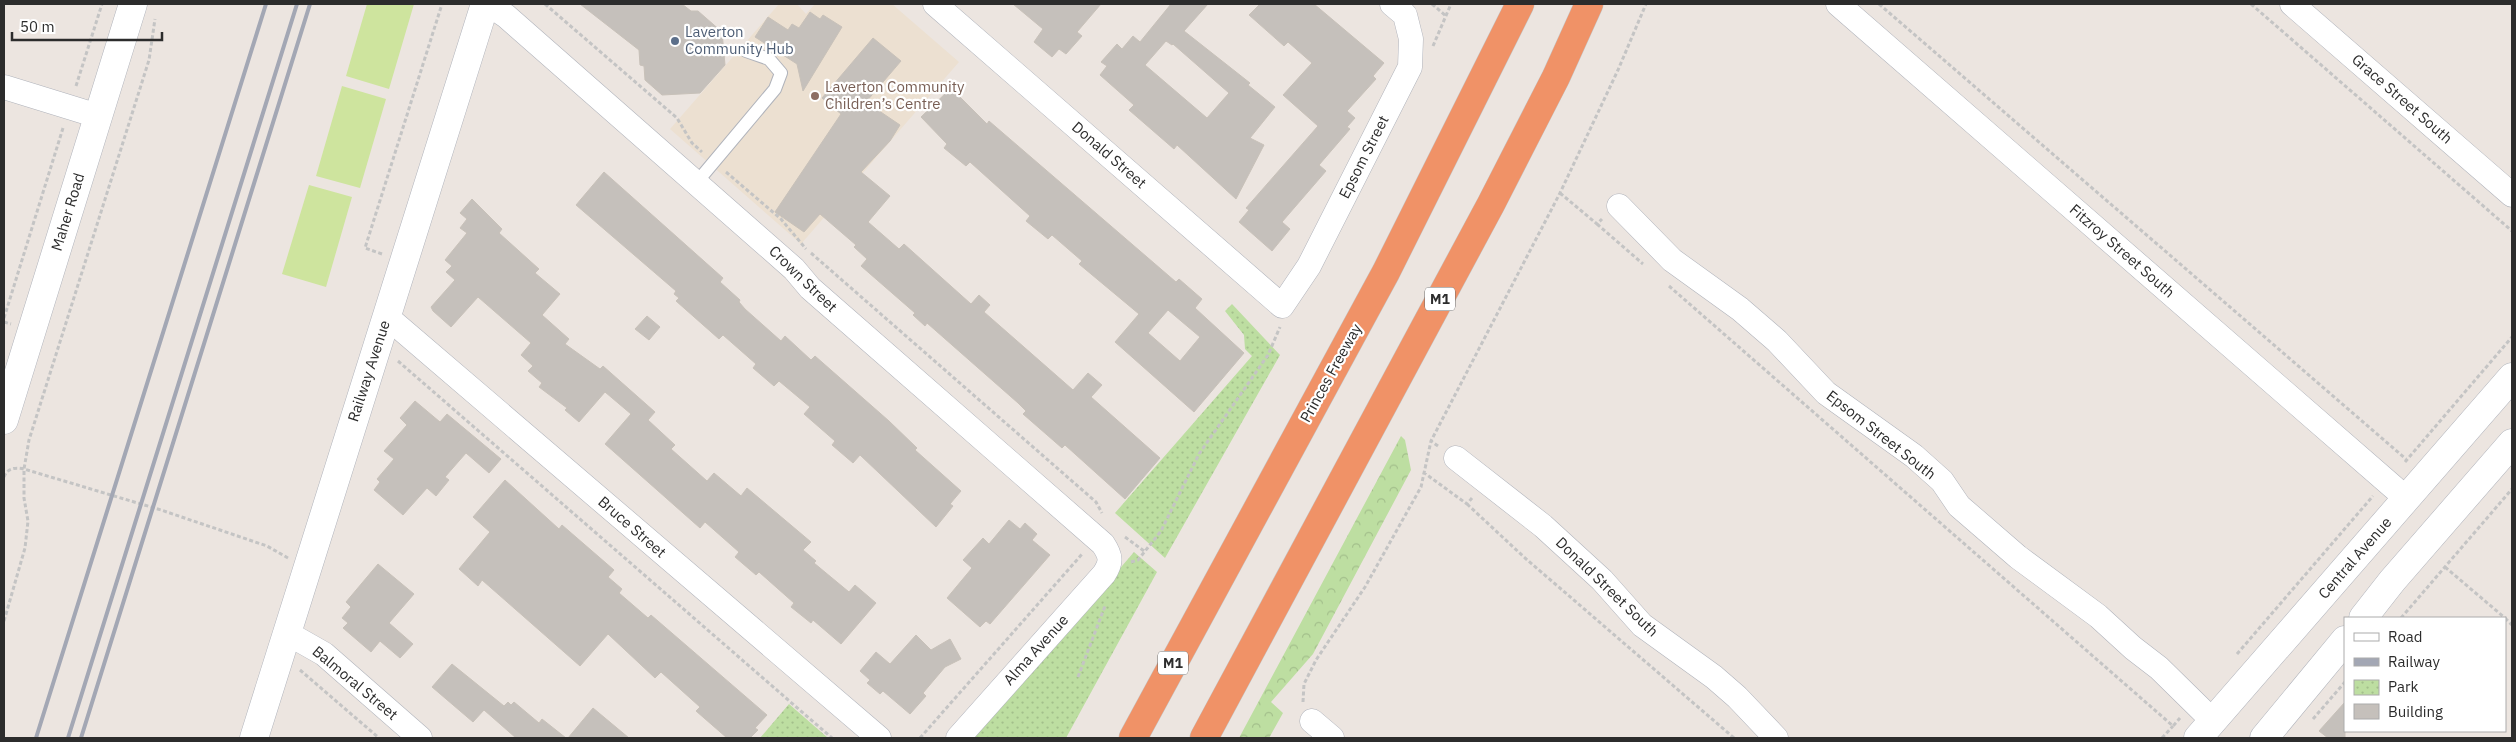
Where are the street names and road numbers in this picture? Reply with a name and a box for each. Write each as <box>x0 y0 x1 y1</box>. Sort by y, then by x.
street label: Grace Street South <box>2348 50 2457 148</box>
street label: Epsom Street <box>1334 112 1393 202</box>
street label: Donald Street <box>1068 117 1150 192</box>
street label: Maher Road <box>47 171 88 253</box>
street label: Fitzroy Street South <box>2066 200 2179 302</box>
street label: Crown Street <box>765 241 842 316</box>
road number: M1 <box>1425 288 1455 310</box>
street label: Railway Avenue <box>343 318 394 424</box>
street label: Princes Freeway <box>1296 320 1366 425</box>
street label: Epsom Street South <box>1823 386 1940 483</box>
street label: Bruce Street <box>594 492 670 561</box>
street label: Central Avenue <box>2314 513 2395 603</box>
street label: Donald Street South <box>1552 533 1663 641</box>
street label: Alma Avenue <box>999 610 1072 689</box>
street label: Balmoral Street <box>309 641 402 724</box>
road number: M1 <box>1158 651 1188 674</box>

